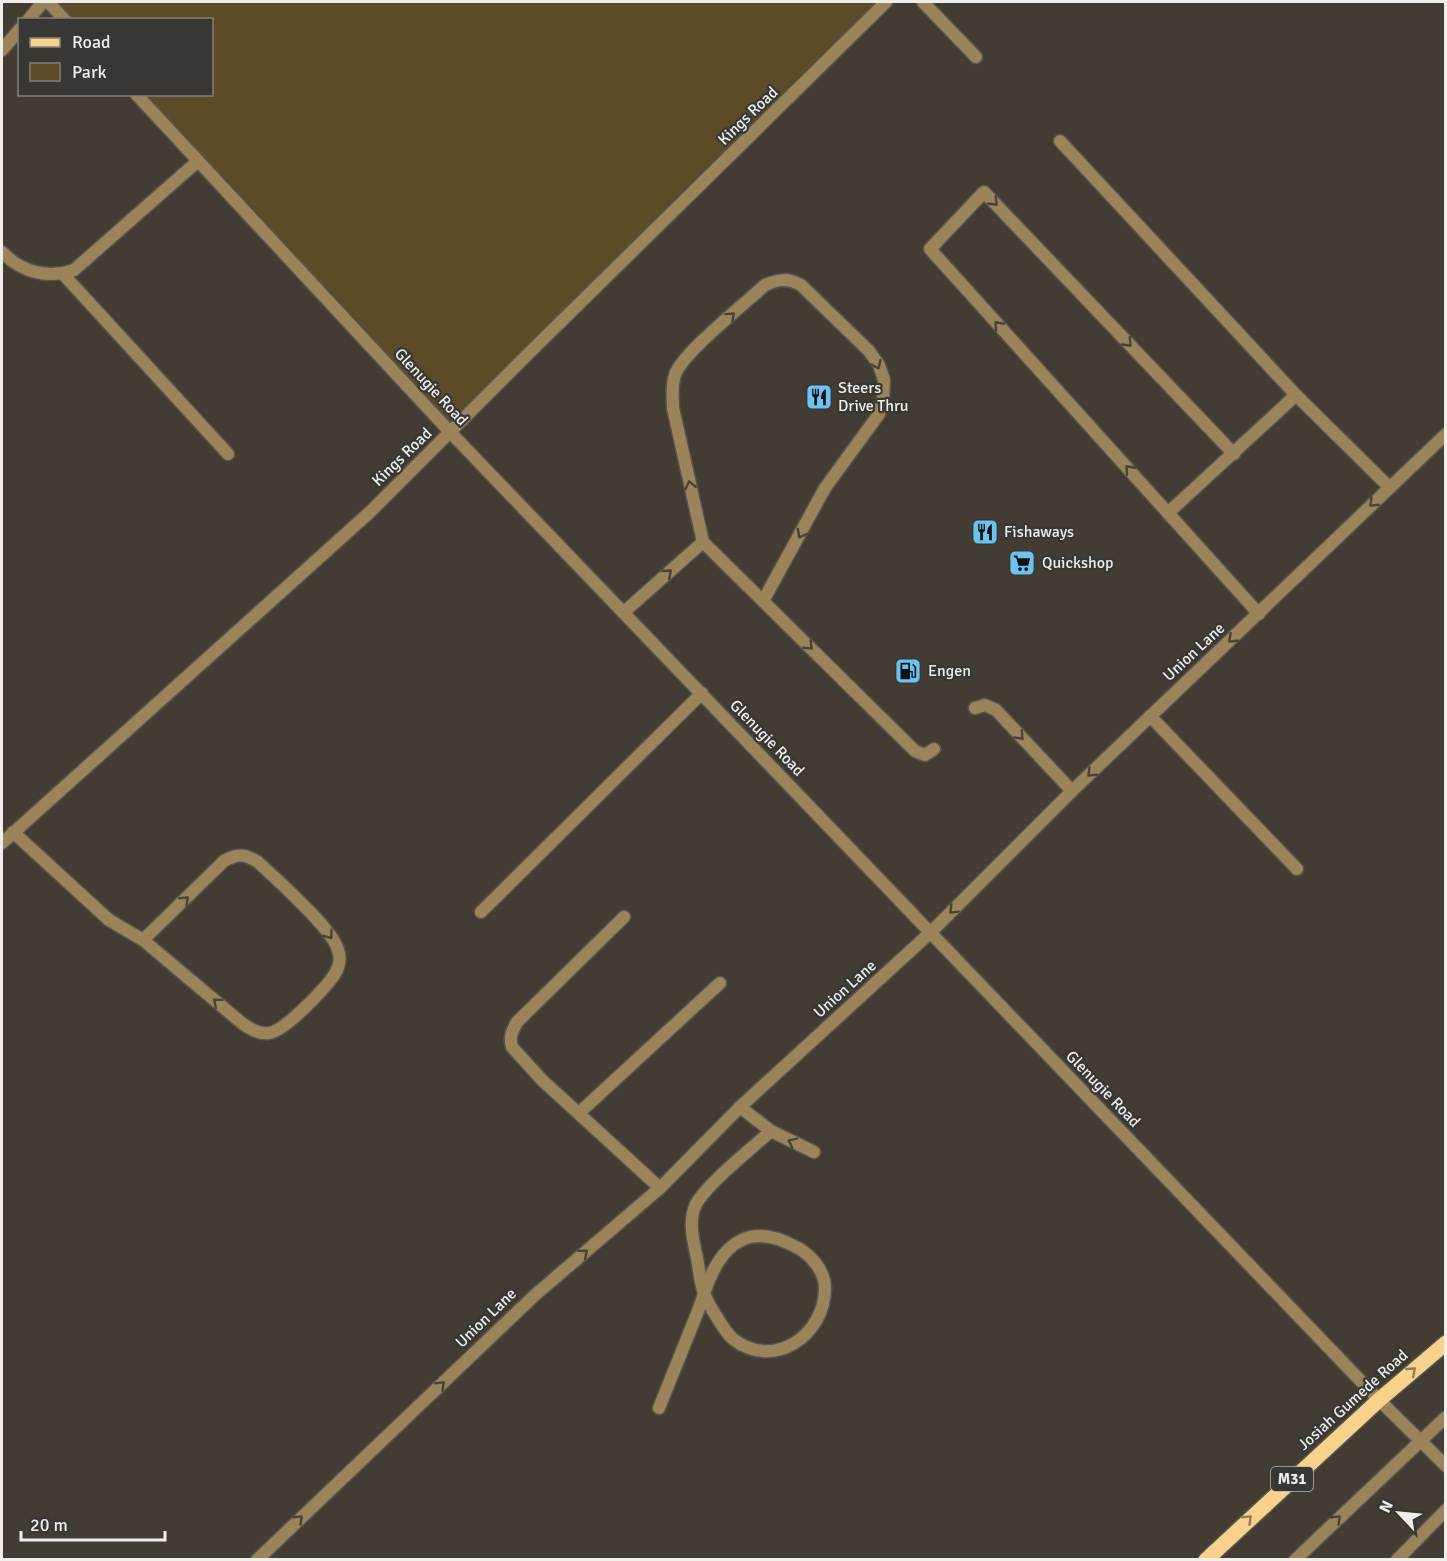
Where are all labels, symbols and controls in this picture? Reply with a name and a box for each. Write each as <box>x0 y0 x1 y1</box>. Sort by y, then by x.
legend <box>18 18 213 96</box>
text: Road <box>72 31 111 53</box>
text: Park <box>72 61 107 83</box>
street label: Kings Road <box>714 82 782 150</box>
one-way arrow <box>987 195 998 205</box>
one-way arrow <box>725 312 735 323</box>
one-way arrow <box>994 321 1005 331</box>
one-way arrow <box>1121 336 1132 347</box>
street label: Glenugie Road <box>390 344 472 430</box>
one-way arrow <box>870 358 882 369</box>
place label: Steers Drive Thru <box>838 378 909 416</box>
restaurant icon: Steers Drive Thru <box>804 382 834 412</box>
street label: Kings Road <box>368 423 436 491</box>
one-way arrow <box>1125 466 1136 476</box>
one-way arrow <box>685 480 698 490</box>
one-way arrow <box>1369 496 1380 507</box>
restaurant icon: Fishaways <box>970 517 1000 547</box>
place label: Fishaways <box>1004 522 1074 542</box>
one-way arrow <box>797 528 808 538</box>
supermarket icon: Quickshop <box>1007 548 1037 578</box>
place label: Quickshop <box>1042 553 1114 573</box>
one-way arrow <box>661 569 672 580</box>
street label: Union Lane <box>1159 618 1229 686</box>
one-way arrow <box>1229 631 1240 642</box>
one-way arrow <box>801 639 812 650</box>
fuel station icon: Engen <box>893 656 923 686</box>
place label: Engen <box>928 661 971 681</box>
street label: Glenugie Road <box>725 696 809 780</box>
one-way arrow <box>1013 729 1024 739</box>
one-way arrow <box>1087 765 1098 776</box>
one-way arrow <box>177 896 188 907</box>
one-way arrow <box>949 903 960 914</box>
one-way arrow <box>322 928 333 939</box>
street label: Union Lane <box>810 956 880 1022</box>
one-way arrow <box>213 998 224 1009</box>
street label: Glenugie Road <box>1061 1047 1145 1131</box>
one-way arrow <box>788 1137 799 1149</box>
one-way arrow <box>577 1249 588 1260</box>
street label: Union Lane <box>451 1284 521 1352</box>
street label: Josiah Gumede Road <box>1294 1345 1412 1455</box>
one-way arrow <box>1405 1368 1416 1379</box>
one-way arrow <box>433 1381 444 1392</box>
road number: M31 <box>1271 1467 1313 1491</box>
north arrow <box>1369 1483 1429 1543</box>
text: N <box>1375 1497 1398 1516</box>
scale bar <box>21 1504 165 1542</box>
text: 20 m <box>30 1514 68 1536</box>
one-way arrow <box>293 1515 303 1526</box>
one-way arrow <box>1242 1515 1252 1526</box>
one-way arrow <box>1331 1515 1341 1526</box>

